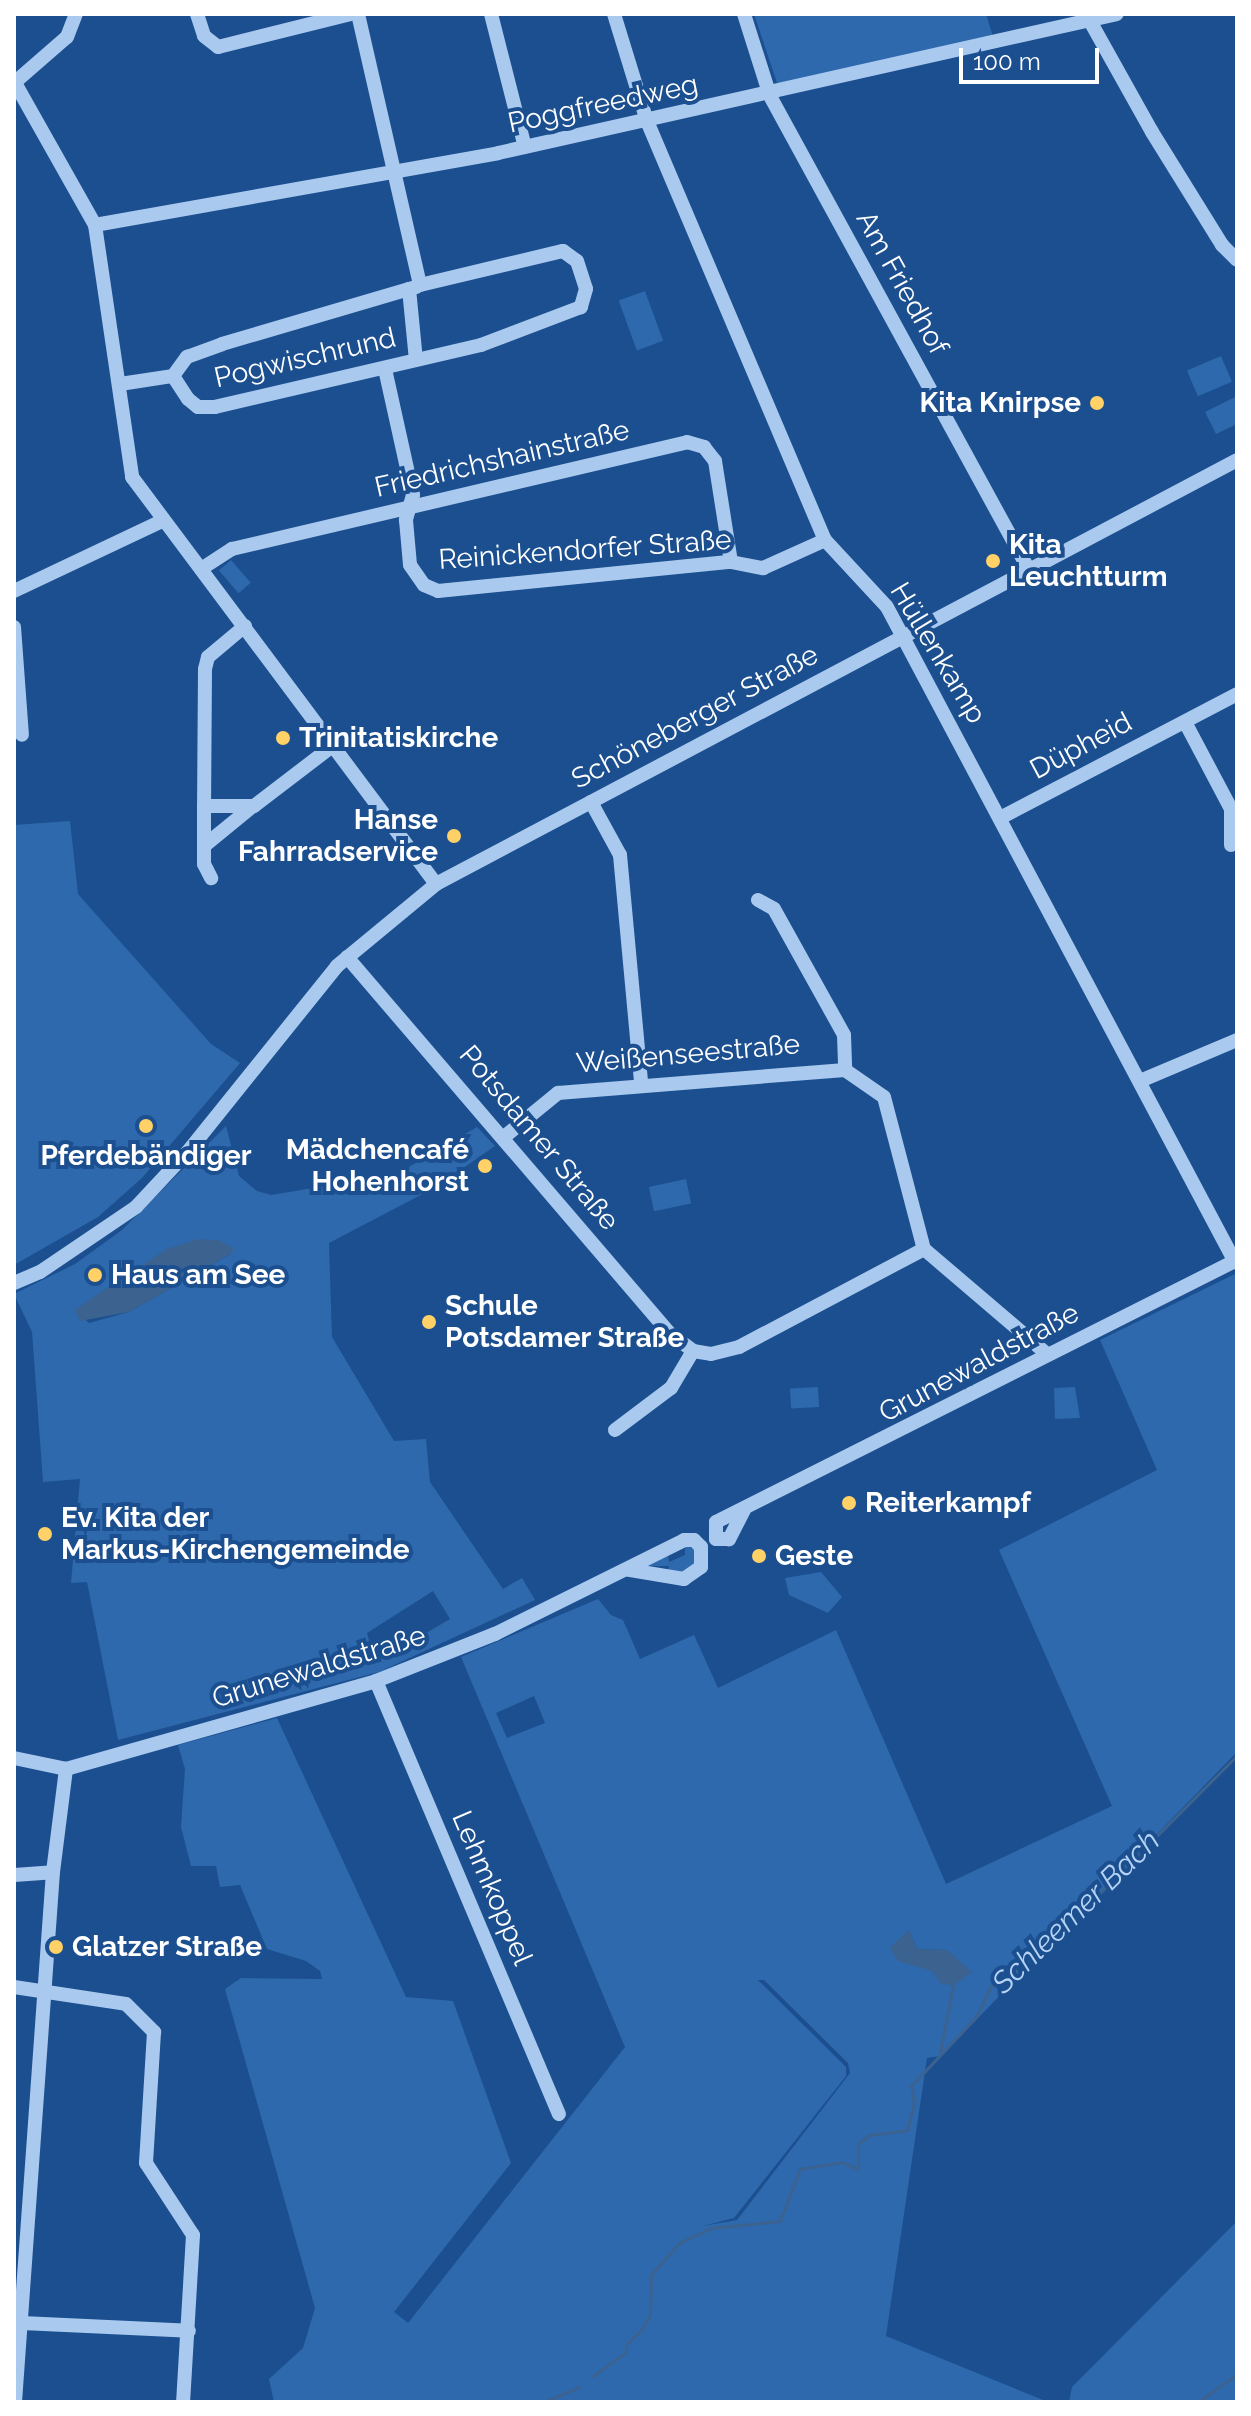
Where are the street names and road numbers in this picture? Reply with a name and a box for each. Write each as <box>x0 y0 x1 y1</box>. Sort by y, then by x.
street label: Poggfreedweg <box>505 67 701 141</box>
street label: Am Friedhof <box>849 205 955 361</box>
street label: Pogwischrund <box>211 321 399 395</box>
street label: Friedrichshainstraße <box>371 413 633 505</box>
street label: Reinickendorfer Straße <box>437 523 733 577</box>
street label: Hüllenkamp <box>883 576 993 730</box>
street label: Schöneberger Straße <box>566 638 824 796</box>
street label: Düpheid <box>1024 705 1138 787</box>
street label: Weißenseestraße <box>575 1027 801 1081</box>
street label: Potsdamer Straße <box>452 1039 626 1237</box>
street label: Grunewaldstraße <box>873 1296 1085 1430</box>
street label: Grunewaldstraße <box>208 1619 430 1715</box>
street label: Lehmkoppel <box>445 1806 539 1970</box>

